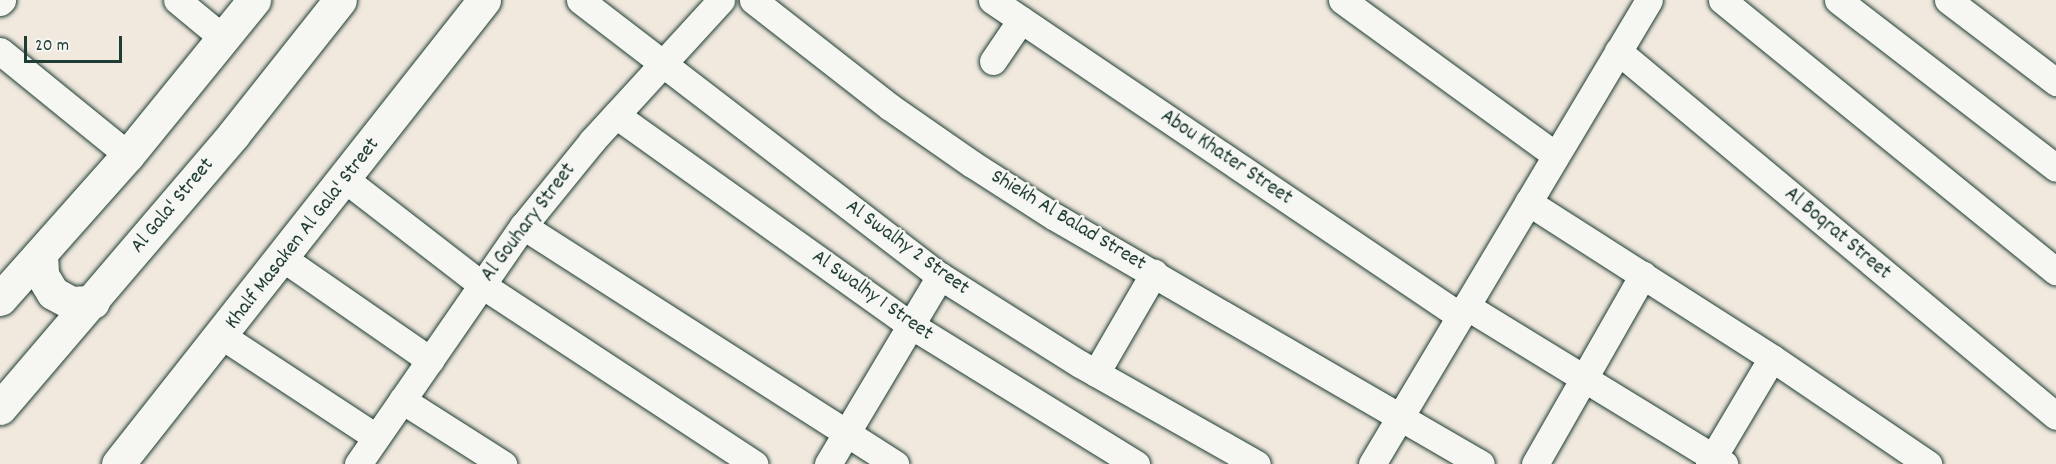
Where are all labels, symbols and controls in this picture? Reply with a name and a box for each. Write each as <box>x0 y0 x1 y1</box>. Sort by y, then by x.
scale bar <box>27 24 124 62</box>
text: 20 m <box>35 34 69 59</box>
street label: Abou Khater Street <box>1155 105 1297 211</box>
street label: Khalf Masaken Al Gala' Street <box>220 133 386 335</box>
street label: Al Gala' Street <box>126 153 220 259</box>
street label: Al Gouhary Street <box>476 159 582 287</box>
street label: Shiekh Al Balad Street <box>986 165 1150 277</box>
street label: Al Boqrat Street <box>1779 182 1895 286</box>
street label: Al Swalhy 2 Street <box>840 195 974 301</box>
street label: Al Swalhy 1 Street <box>807 245 937 347</box>

